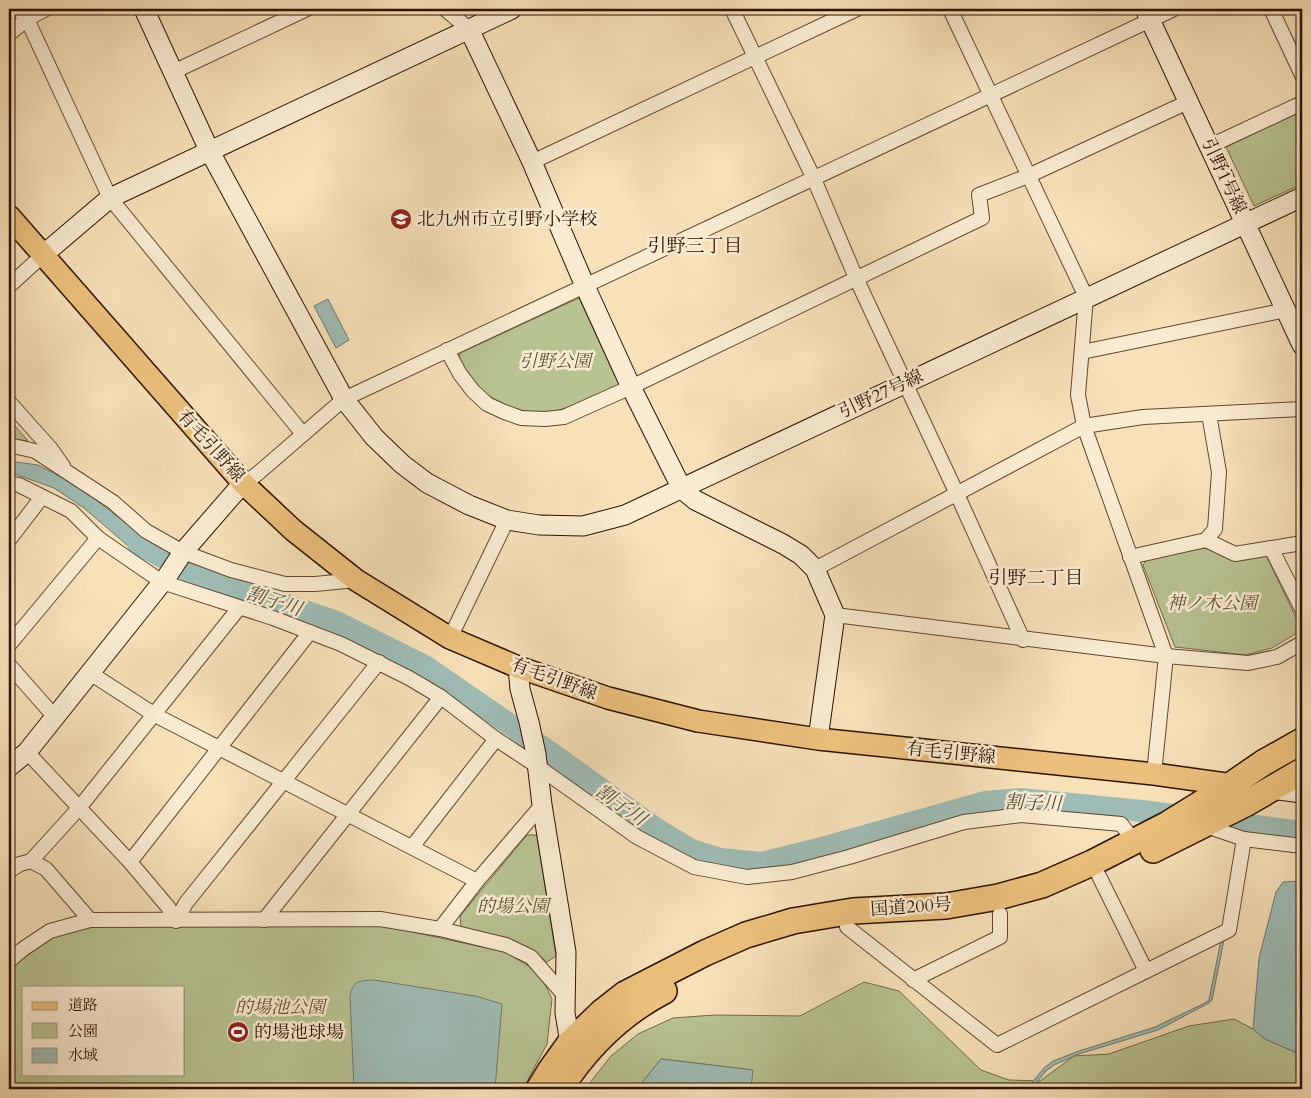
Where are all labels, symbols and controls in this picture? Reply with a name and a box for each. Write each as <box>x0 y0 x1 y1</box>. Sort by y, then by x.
street label: 引野1号線 <box>1196 134 1252 218</box>
school or university icon: 北九州市立引野小学校 <box>389 207 413 231</box>
place label: 北九州市立引野小学校 <box>417 207 597 232</box>
district label: 引野三丁目 <box>647 233 743 259</box>
park label: 引野公園 <box>519 349 594 374</box>
street label: 引野27号線 <box>835 364 927 424</box>
street label: 有毛引野線 <box>172 404 250 488</box>
district label: 引野二丁目 <box>988 565 1084 591</box>
water label: 割子川 <box>243 580 307 623</box>
park label: 神ノ木公園 <box>1167 591 1260 616</box>
street label: 有毛引野線 <box>507 652 601 706</box>
street label: 有毛引野線 <box>905 736 997 770</box>
water label: 割子川 <box>590 778 653 833</box>
water label: 割子川 <box>1004 789 1064 817</box>
street label: 国道200号 <box>869 892 953 922</box>
park label: 的場公園 <box>477 894 552 919</box>
legend <box>22 986 185 1076</box>
text: 道路 <box>68 995 98 1015</box>
park label: 的場池公園 <box>235 995 328 1020</box>
sports icon: 的場池球場 <box>226 1020 250 1044</box>
place label: 的場池球場 <box>254 1020 344 1045</box>
text: 公園 <box>68 1021 98 1041</box>
text: 水域 <box>68 1045 98 1065</box>

